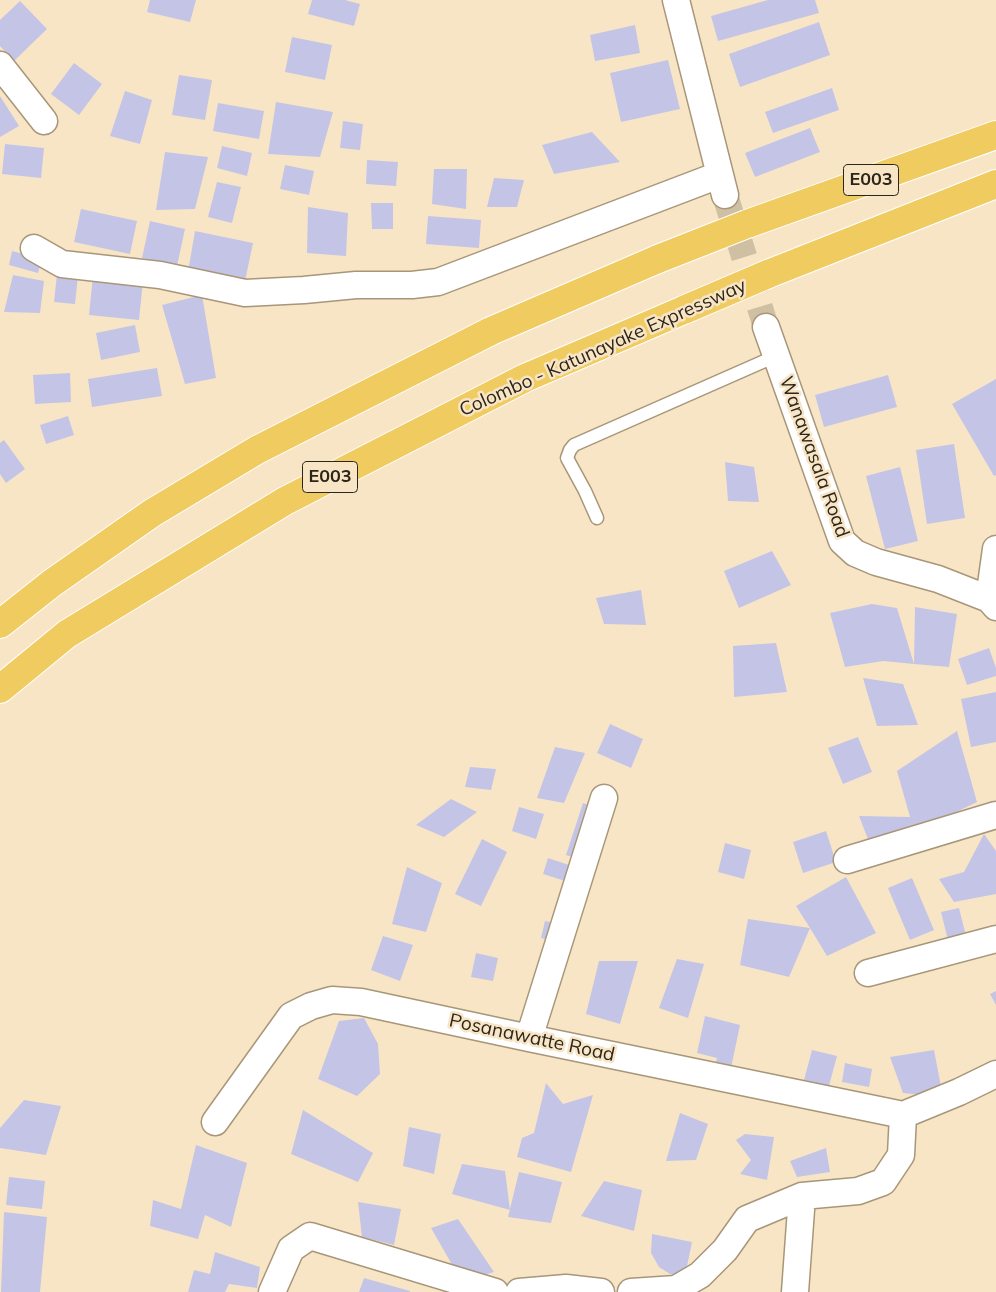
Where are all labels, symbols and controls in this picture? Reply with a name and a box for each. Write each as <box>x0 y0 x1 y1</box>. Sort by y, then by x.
road number: E003 <box>844 164 898 196</box>
street label: Colombo - Katunayake Expressway <box>456 274 750 422</box>
street label: Wanawasala Road <box>774 373 854 541</box>
road number: E003 <box>302 462 358 492</box>
street label: Posanawatte Road <box>447 1009 617 1067</box>

